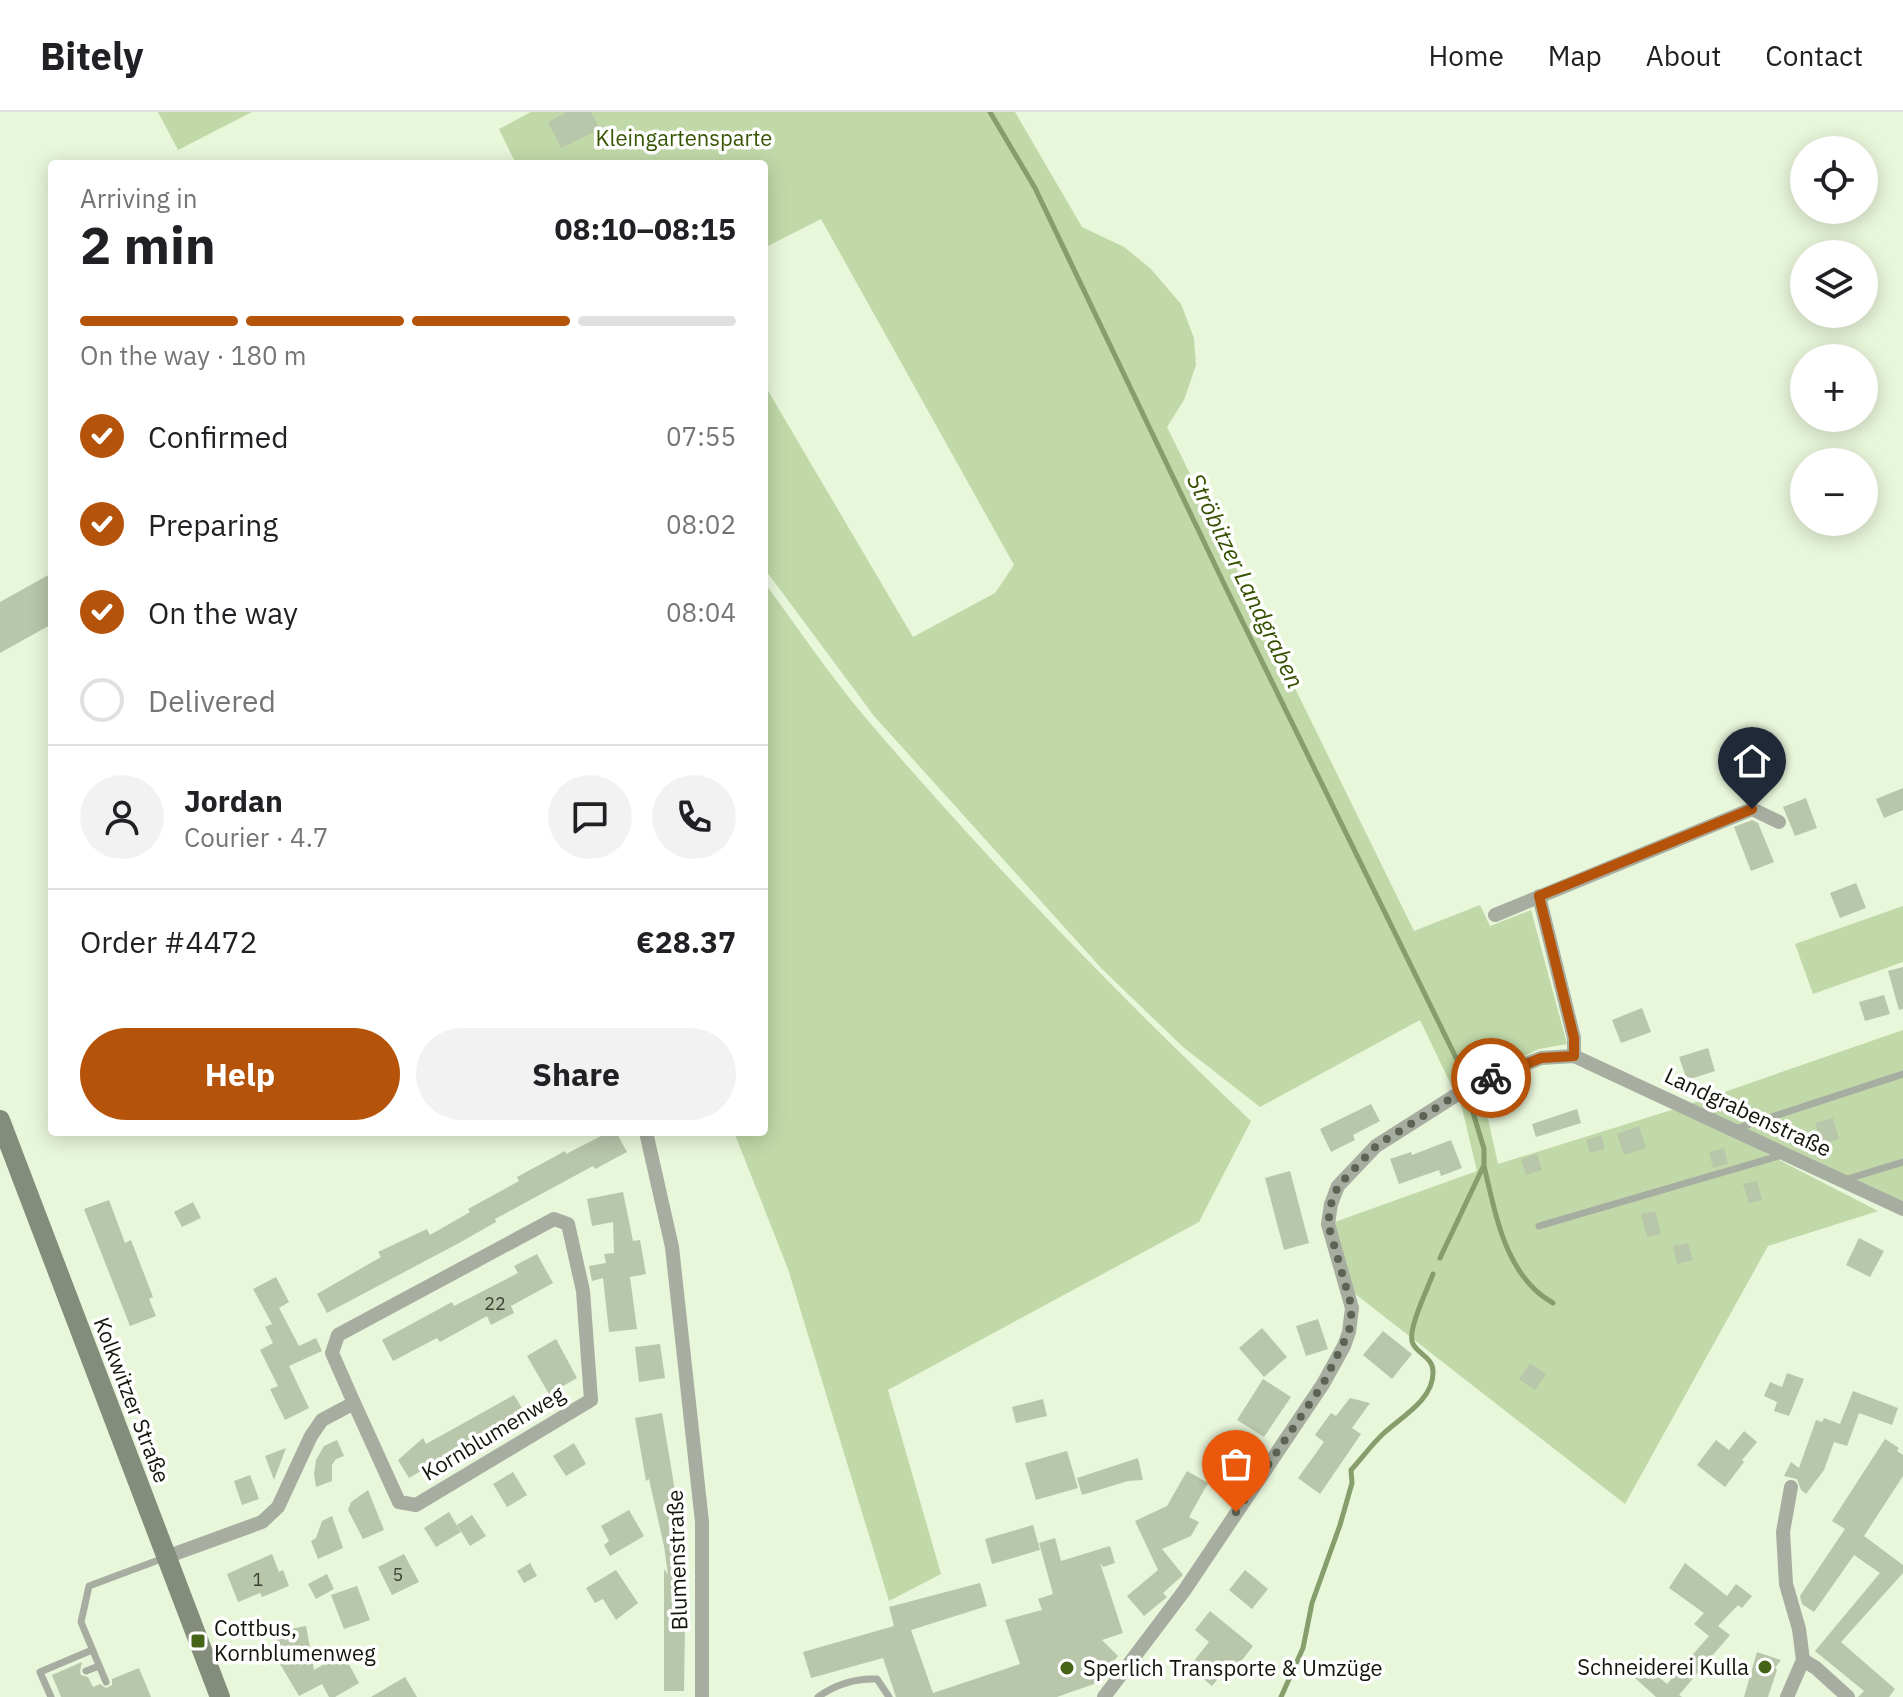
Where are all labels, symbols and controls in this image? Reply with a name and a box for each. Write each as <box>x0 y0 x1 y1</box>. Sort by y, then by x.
text: Bitely <box>40 31 144 80</box>
text: Home <box>1428 37 1504 74</box>
text: Map <box>1548 37 1602 74</box>
text: About <box>1646 37 1721 74</box>
text: Contact <box>1765 37 1863 74</box>
park label: Kleingartensparte <box>596 123 772 152</box>
map controls <box>1790 136 1878 536</box>
button: locate <box>1790 136 1878 224</box>
text: Arriving in <box>80 181 197 215</box>
text: 08:10–08:15 <box>555 209 736 248</box>
text: 2 min <box>80 211 216 278</box>
button: layers <box>1790 240 1878 328</box>
text: On the way · 180 m <box>80 338 306 372</box>
button: + <box>1790 344 1878 432</box>
icon: check <box>80 414 124 458</box>
text: Confirmed <box>148 417 289 456</box>
text: 07:55 <box>666 419 736 453</box>
button: − <box>1790 448 1878 536</box>
water label: Ströbitzer Landgraben <box>1180 468 1312 693</box>
icon: check <box>80 502 124 546</box>
text: Preparing <box>148 505 278 544</box>
text: 08:02 <box>666 507 736 541</box>
icon: check <box>80 590 124 634</box>
text: On the way <box>148 593 298 632</box>
text: 08:04 <box>666 595 736 629</box>
text: Delivered <box>148 681 276 720</box>
pin <box>1718 727 1786 809</box>
icon: home <box>1730 739 1774 783</box>
button: person <box>80 775 164 859</box>
button: chat <box>548 775 632 859</box>
button: phone <box>652 775 736 859</box>
text: Jordan <box>184 781 283 820</box>
text: Courier · 4.7 <box>184 820 328 854</box>
text: Order #4472 <box>80 922 257 961</box>
text: €28.37 <box>636 922 736 961</box>
button: Help <box>80 1028 400 1120</box>
button: Share <box>416 1028 736 1120</box>
courier <box>1451 1038 1531 1118</box>
icon: bike <box>1469 1056 1513 1100</box>
street label: Landgrabenstraße <box>1660 1060 1836 1163</box>
house number: 22 <box>484 1292 506 1315</box>
street label: Kolkwitzer Straße <box>88 1313 177 1487</box>
street label: Kornblumenweg <box>416 1378 570 1487</box>
pin <box>1202 1430 1270 1512</box>
icon: bag <box>1214 1442 1258 1486</box>
street label: Blumenstraße <box>660 1489 693 1631</box>
house number: 5 <box>393 1563 403 1586</box>
house number: 1 <box>253 1568 263 1591</box>
place label: Cottbus, Kornblumenweg <box>214 1613 376 1667</box>
marker: Cottbus, Kornblumenweg <box>189 1632 207 1650</box>
place label: Schneiderei Kulla <box>1577 1652 1749 1681</box>
place label: Sperlich Transporte & Umzüge <box>1083 1653 1382 1682</box>
marker: Schneiderei Kulla <box>1756 1658 1774 1676</box>
marker: Sperlich Transporte & Umzüge <box>1058 1659 1076 1677</box>

